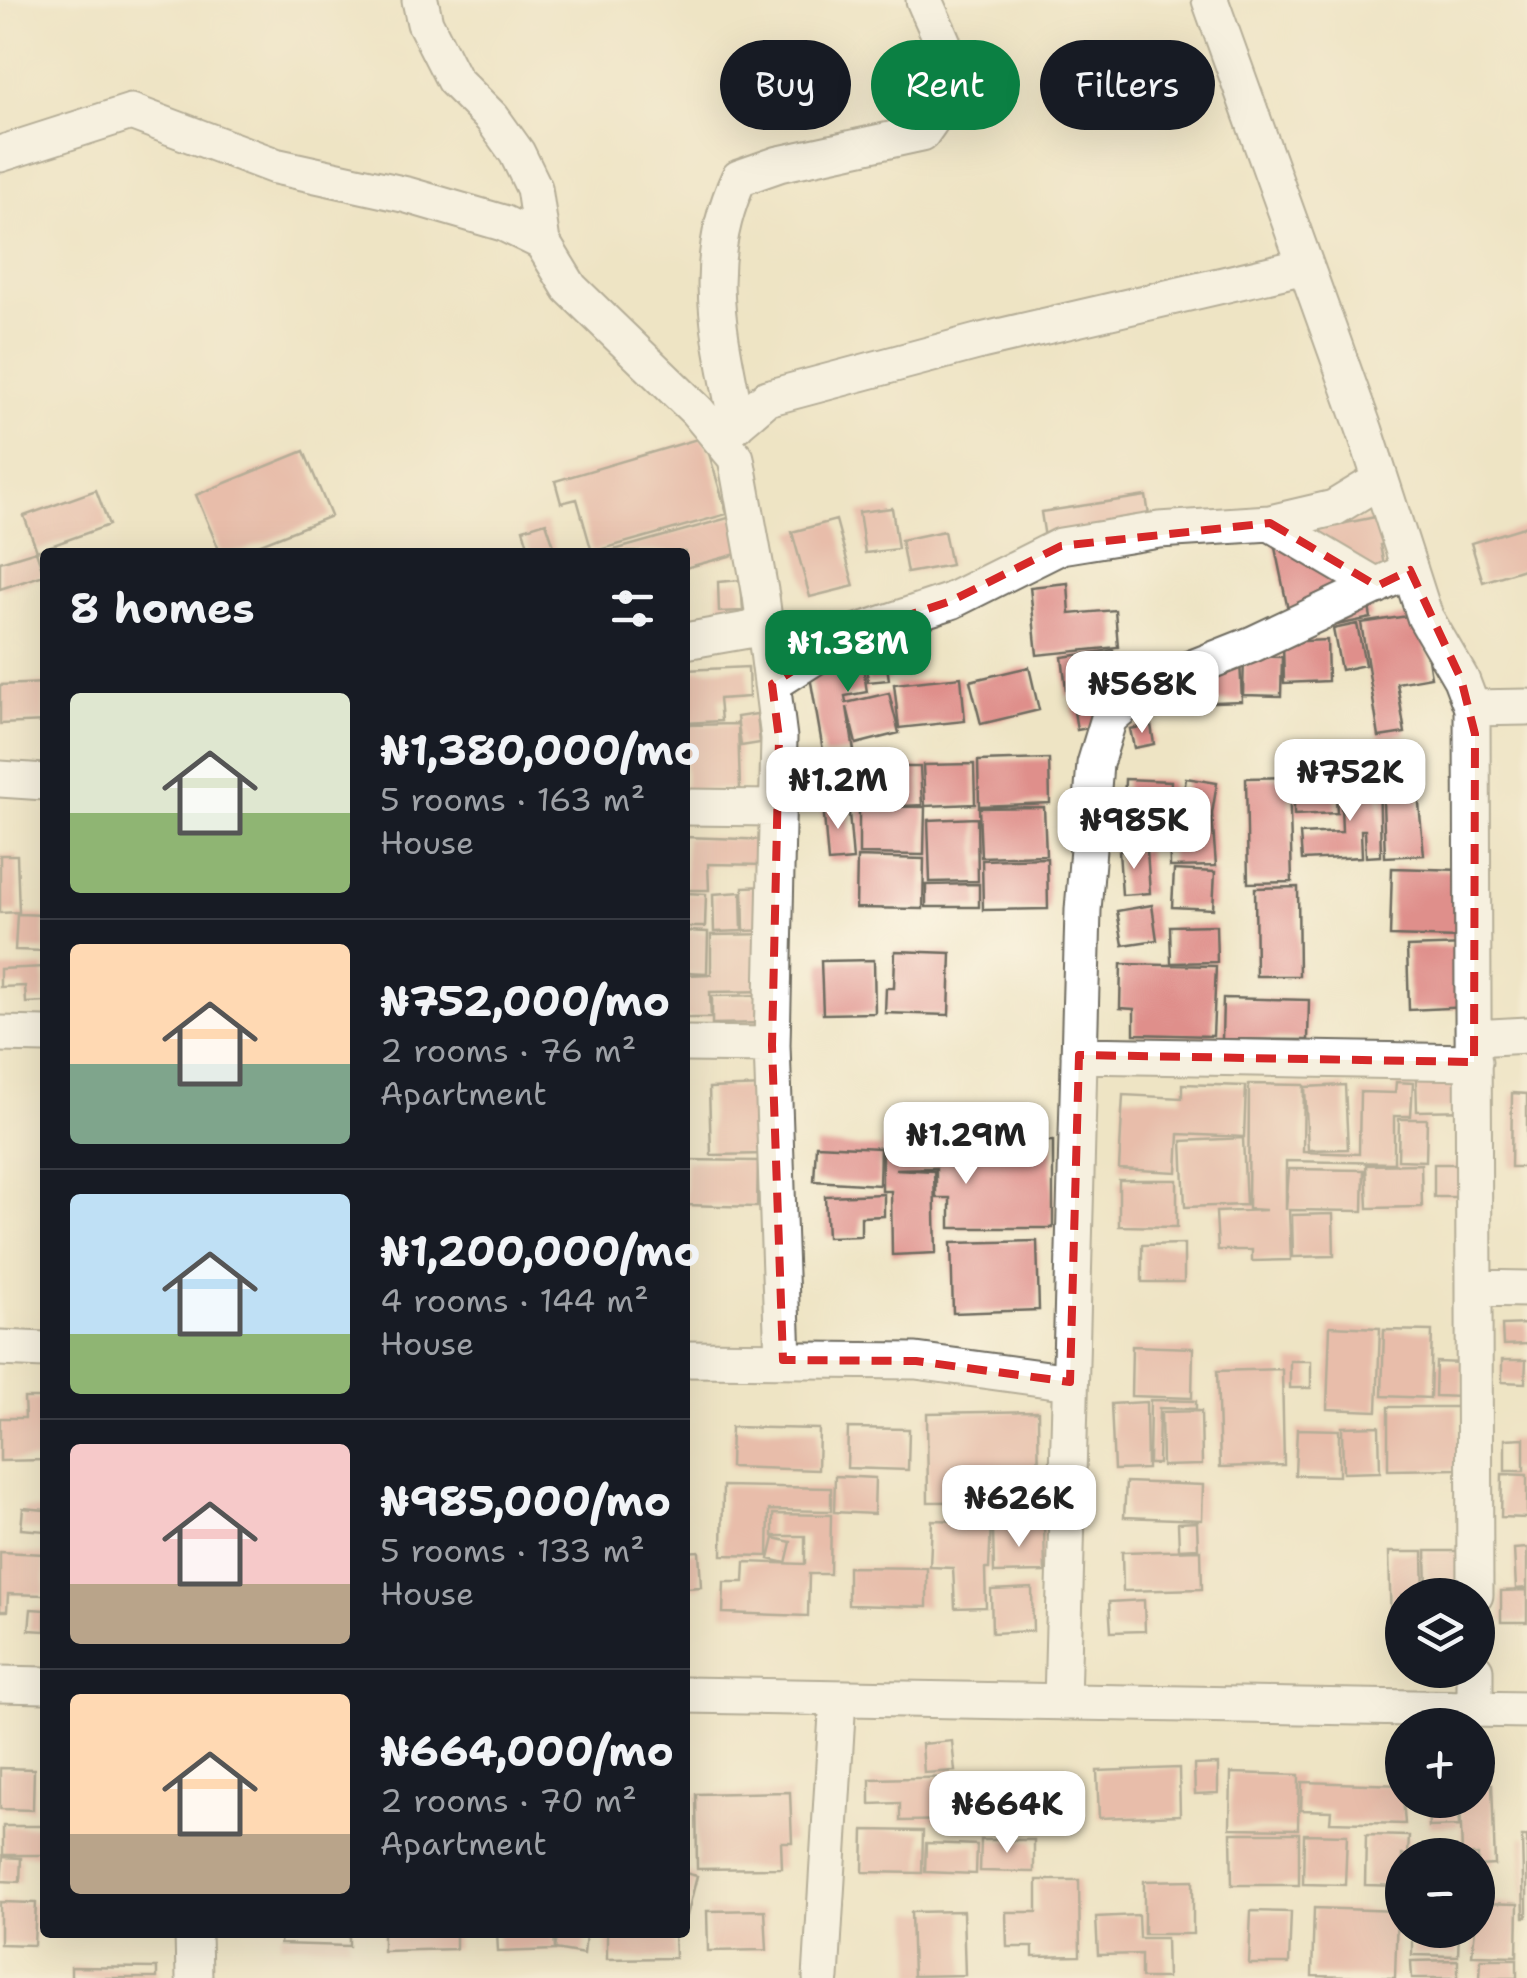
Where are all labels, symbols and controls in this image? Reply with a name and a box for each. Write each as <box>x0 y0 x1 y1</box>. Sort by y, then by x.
chip: Buy <box>720 40 851 130</box>
chip: Rent <box>871 40 1020 130</box>
chip: Filters <box>1040 40 1215 130</box>
text: 8 homes <box>70 580 255 636</box>
icon: filters <box>605 581 660 636</box>
pin: ₦1.38M <box>767 610 929 695</box>
text: ₦1.38M <box>787 621 909 664</box>
pin: ₦568K <box>1072 651 1212 736</box>
text: ₦568K <box>1088 662 1196 705</box>
text: ₦1,380,000/mo <box>380 722 701 778</box>
icon: home <box>150 733 270 853</box>
pin: ₦752K <box>1280 739 1420 824</box>
pin: ₦1.2M <box>768 747 908 832</box>
text: ₦752K <box>1296 750 1404 793</box>
text: ₦1.2M <box>788 758 888 801</box>
text: 5 rooms · 163 m² <box>380 778 645 821</box>
pin: ₦985K <box>1064 787 1204 872</box>
text: ₦985K <box>1079 798 1189 841</box>
text: House <box>380 821 474 864</box>
text: ₦752,000/mo <box>380 973 670 1029</box>
icon: home <box>150 984 270 1104</box>
text: 2 rooms · 76 m² <box>380 1029 636 1072</box>
text: Apartment <box>380 1072 547 1115</box>
pin: ₦1.29M <box>885 1102 1047 1187</box>
text: ₦1.29M <box>906 1113 1026 1156</box>
text: ₦1,200,000/mo <box>380 1223 701 1279</box>
icon: home <box>150 1234 270 1354</box>
text: 4 rooms · 144 m² <box>380 1279 649 1322</box>
text: House <box>380 1322 474 1365</box>
pin: ₦626K <box>949 1465 1089 1550</box>
text: ₦985,000/mo <box>380 1473 671 1529</box>
text: ₦626K <box>964 1476 1074 1519</box>
icon: home <box>150 1484 270 1604</box>
text: 5 rooms · 133 m² <box>380 1529 645 1572</box>
text: House <box>380 1572 474 1615</box>
map controls <box>1385 1578 1495 1948</box>
button: layers <box>1385 1578 1495 1688</box>
button: + <box>1385 1708 1495 1818</box>
text: ₦664,000/mo <box>380 1723 674 1779</box>
icon: home <box>150 1734 270 1854</box>
pin: ₦664K <box>937 1771 1077 1856</box>
text: 2 rooms · 70 m² <box>380 1779 637 1822</box>
text: ₦664K <box>951 1782 1063 1825</box>
text: Apartment <box>380 1822 547 1865</box>
button: − <box>1385 1838 1495 1948</box>

